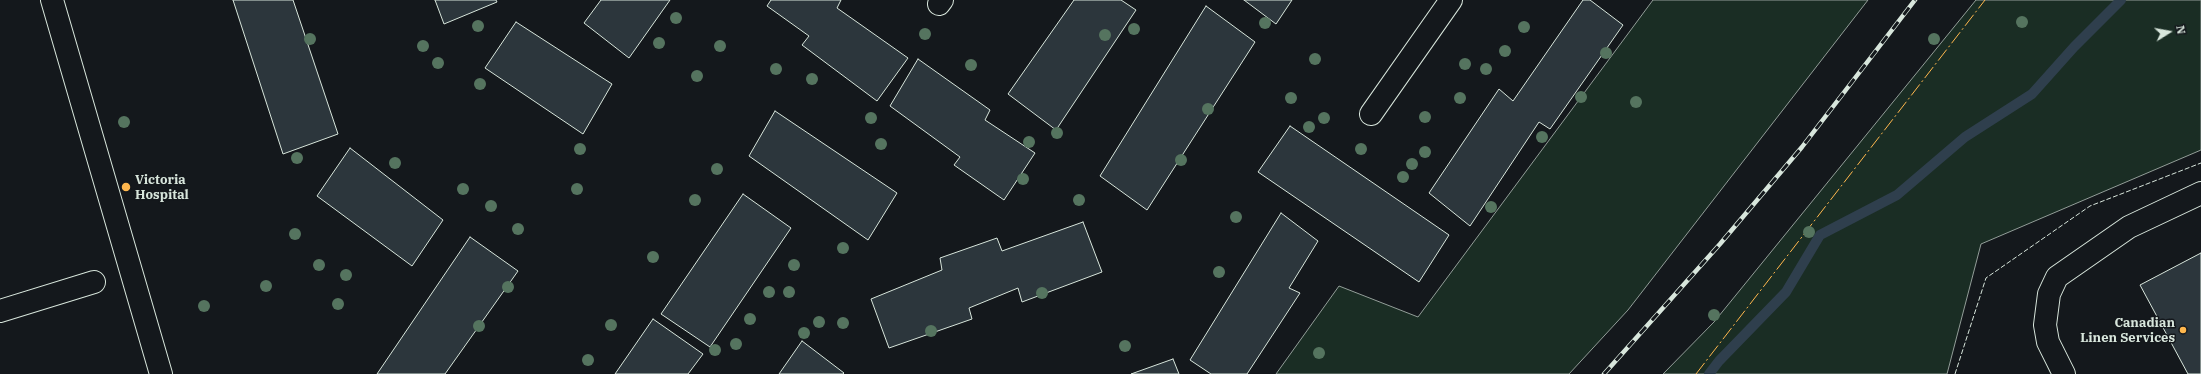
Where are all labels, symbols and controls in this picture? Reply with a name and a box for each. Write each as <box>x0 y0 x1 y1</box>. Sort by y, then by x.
north arrow <box>2149 12 2189 52</box>
text: N <box>2173 24 2188 35</box>
place label: Victoria Hospital <box>135 172 189 203</box>
marker: Victoria Hospital <box>120 181 132 193</box>
place label: Canadian Linen Services <box>2080 315 2175 346</box>
marker: Canadian Linen Services <box>2178 325 2188 335</box>

